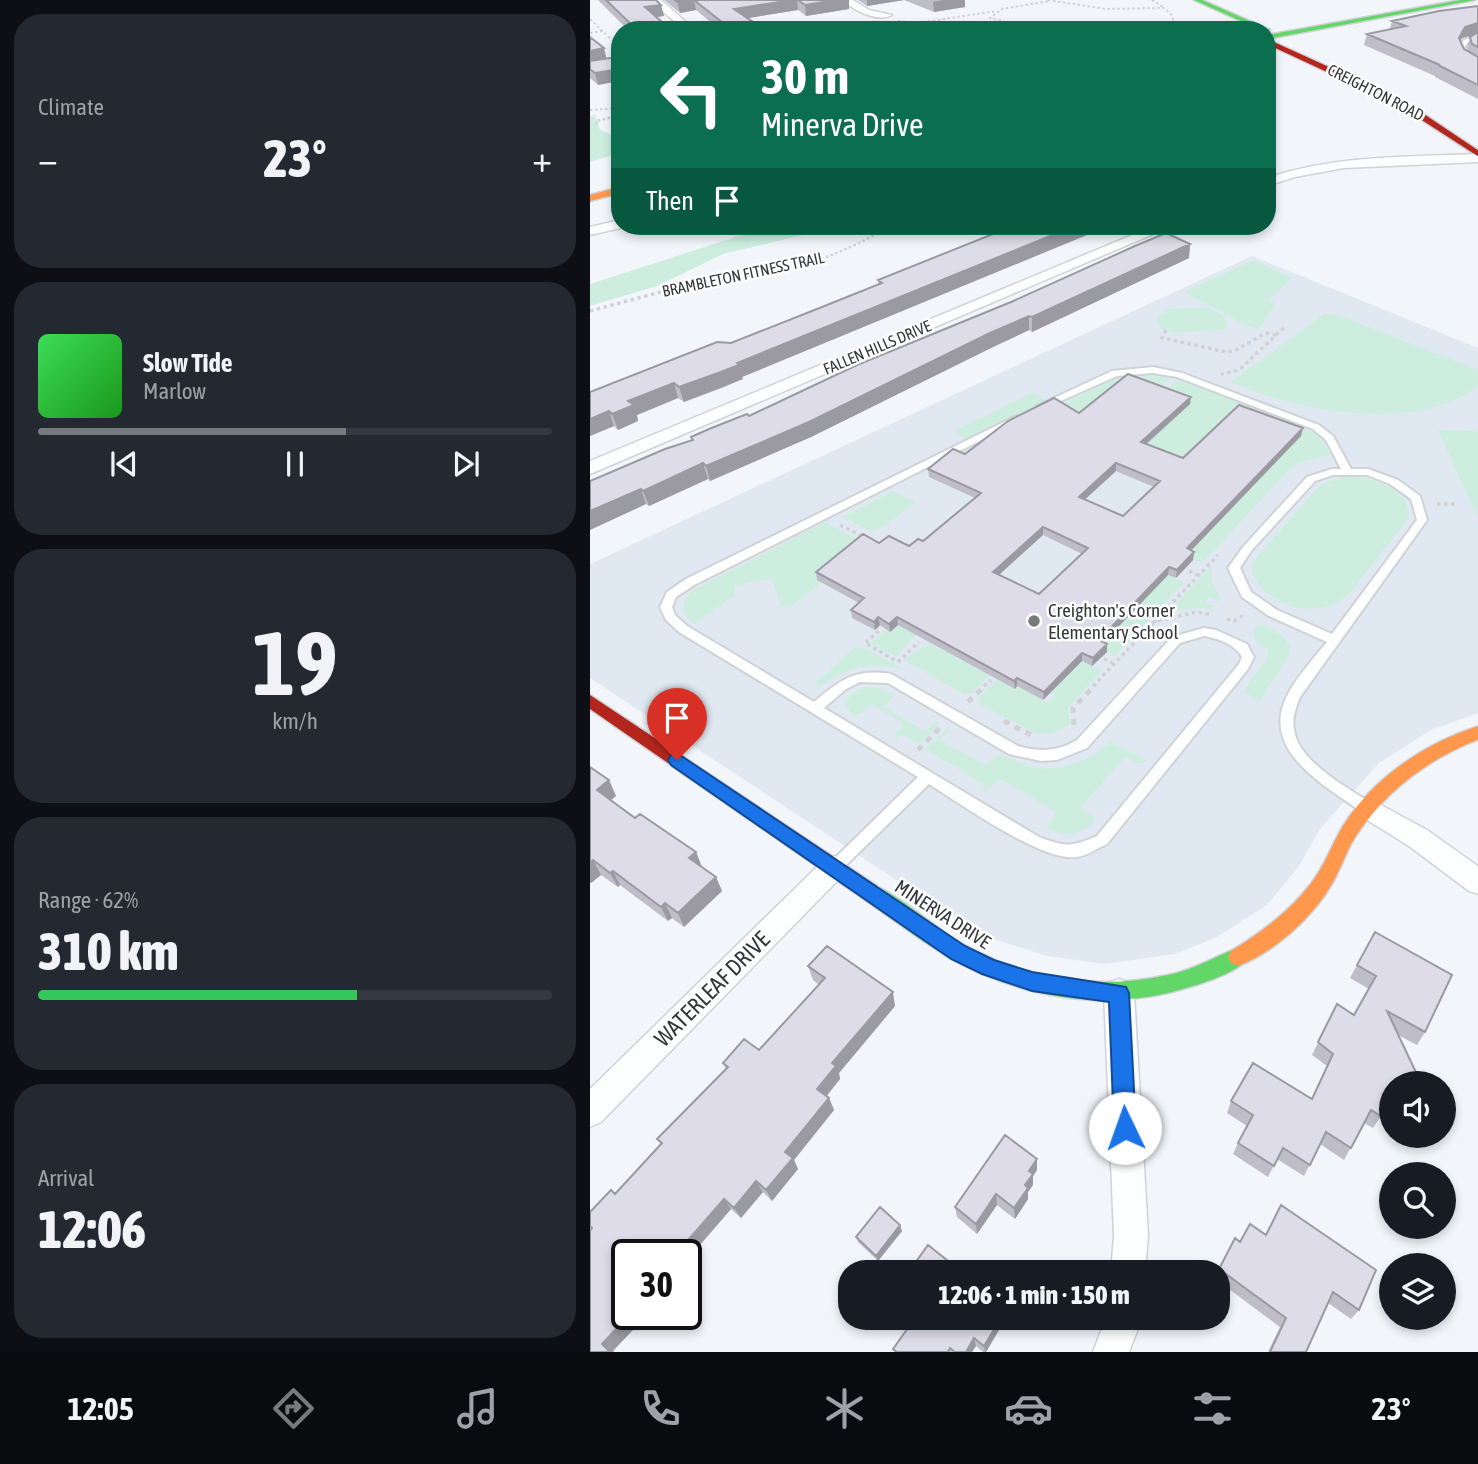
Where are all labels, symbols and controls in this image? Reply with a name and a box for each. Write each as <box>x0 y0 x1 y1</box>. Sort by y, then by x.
text: 30 m <box>761 48 849 104</box>
icon: left <box>646 49 737 140</box>
street label: CREIGHTON ROAD <box>1325 60 1427 124</box>
text: Climate <box>38 94 104 120</box>
text: Minerva Drive <box>761 106 924 143</box>
text: 23° <box>263 128 327 188</box>
text: − <box>38 137 58 180</box>
text: + <box>532 137 552 180</box>
icon: arrive <box>708 182 746 220</box>
text: Then <box>646 186 694 216</box>
street label: BRAMBLETON FITNESS TRAIL <box>660 248 826 300</box>
street label: FALLEN HILLS DRIVE <box>820 316 934 378</box>
text: Slow Tide <box>143 348 233 378</box>
text: Marlow <box>143 378 206 404</box>
icon: previous <box>105 445 143 483</box>
icon: pause <box>276 445 314 483</box>
icon: next <box>447 445 485 483</box>
place label: Creighton's Corner Elementary School <box>1048 599 1179 643</box>
text: 19 <box>252 610 338 714</box>
marker: Creighton's Corner Elementary School <box>1026 613 1042 629</box>
pin <box>647 688 707 760</box>
icon: arrive <box>658 699 696 737</box>
text: km/h <box>272 708 318 734</box>
street label: MINERVA DRIVE <box>891 875 995 953</box>
text: Range · 62% <box>38 887 138 913</box>
text: 310 km <box>38 921 179 981</box>
street label: WATERLEAF DRIVE <box>649 926 775 1052</box>
map controls <box>1379 1071 1456 1330</box>
button: sound <box>1379 1071 1456 1148</box>
position arrow <box>1088 1091 1162 1165</box>
button: search <box>1379 1162 1456 1239</box>
text: Arrival <box>38 1165 94 1191</box>
text: 12:06 <box>38 1199 146 1259</box>
speed limit sign: 30 <box>611 1239 702 1330</box>
button: layers <box>1379 1253 1456 1330</box>
text: 12:06 · 1 min · 150 m <box>938 1280 1130 1310</box>
icon: directions <box>269 1384 318 1433</box>
icon: music <box>453 1384 502 1433</box>
icon: phone <box>636 1384 685 1433</box>
icon: climate <box>820 1384 869 1433</box>
icon: car <box>1004 1384 1053 1433</box>
icon: filters <box>1188 1384 1237 1433</box>
text: 12:05 <box>67 1390 134 1427</box>
text: 23° <box>1372 1390 1411 1427</box>

